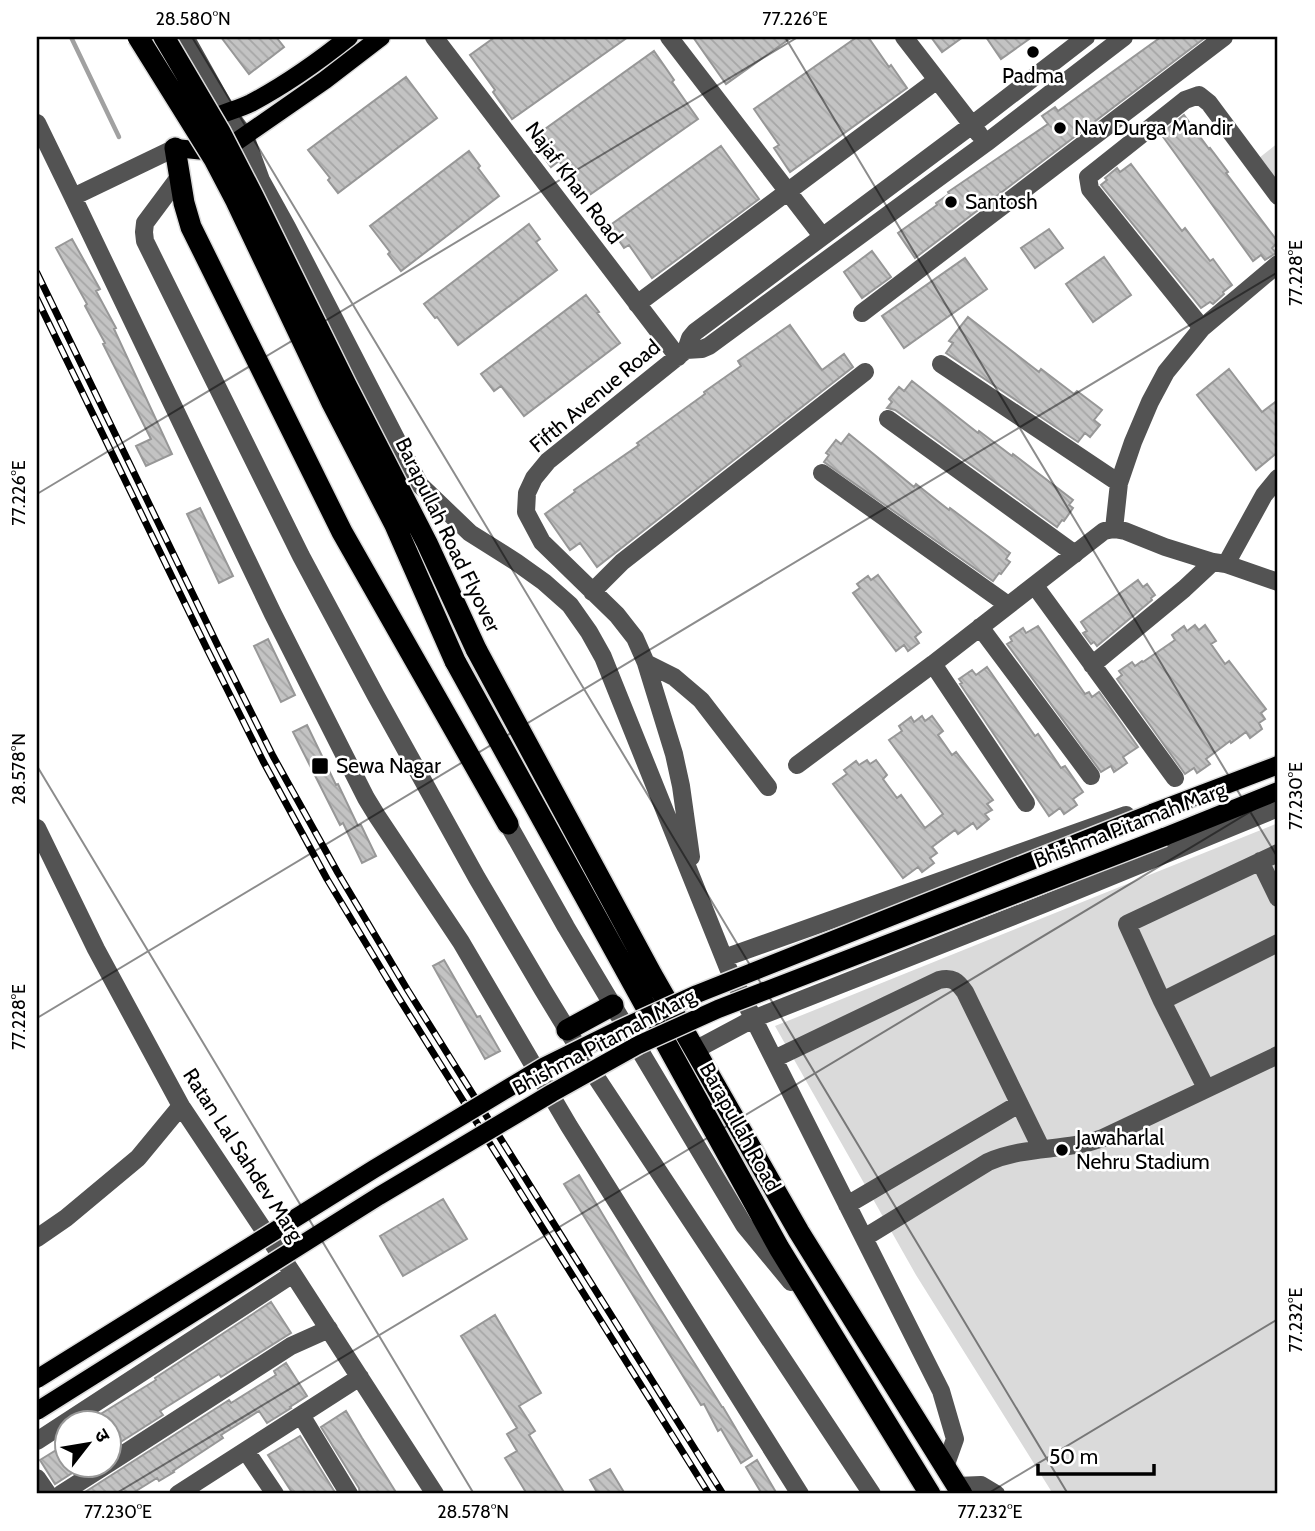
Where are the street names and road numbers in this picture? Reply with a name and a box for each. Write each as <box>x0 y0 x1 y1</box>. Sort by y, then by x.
street label: Najaf Khan Road <box>520 117 628 249</box>
street label: Fifth Avenue Road <box>524 334 665 457</box>
street label: Barapullah Road Flyover <box>390 433 507 636</box>
street label: Bhishma Pitamah Marg <box>1030 776 1230 873</box>
street label: Bhishma Pitamah Marg <box>508 982 700 1100</box>
street label: Barapullah Road <box>695 1058 786 1196</box>
street label: Ratan Lal Sahdev Marg <box>178 1063 309 1246</box>

